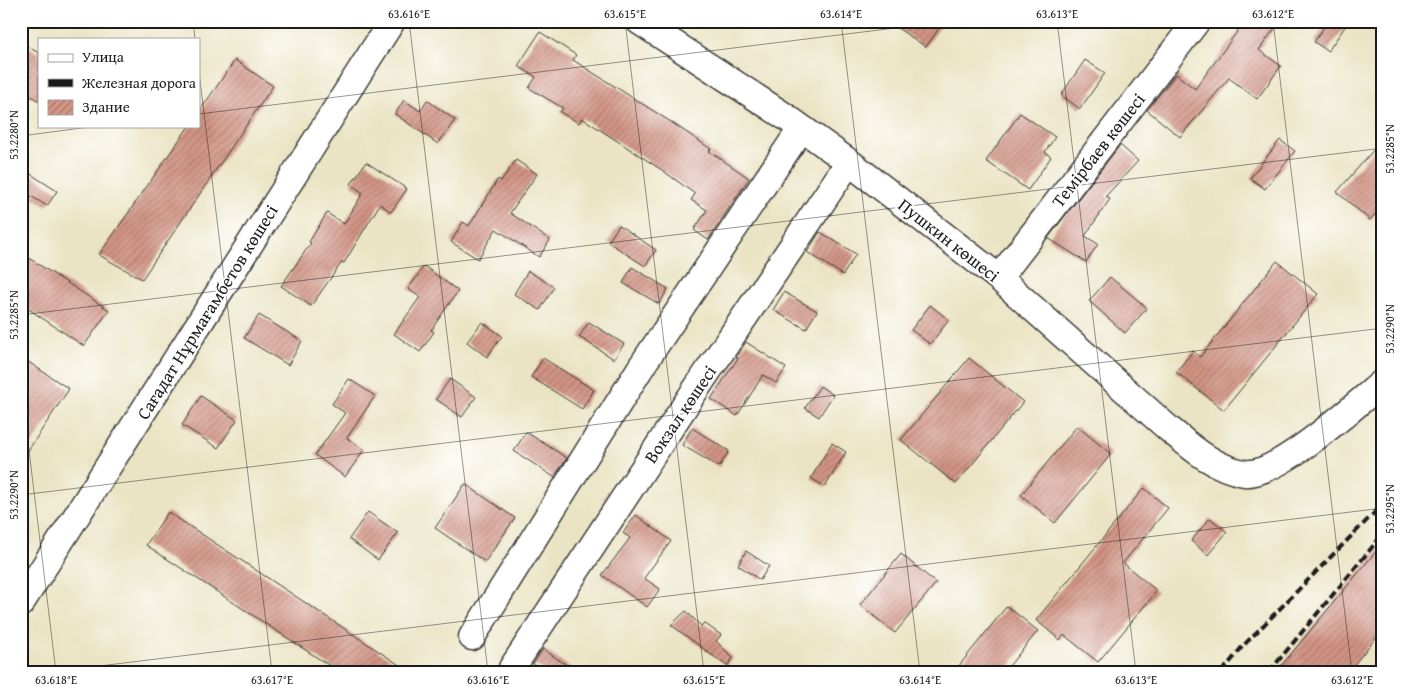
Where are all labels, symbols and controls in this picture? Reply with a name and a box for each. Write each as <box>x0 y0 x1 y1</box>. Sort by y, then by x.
text: 63.616°E <box>388 5 430 22</box>
text: 63.615°E <box>604 5 646 22</box>
text: 63.614°E <box>820 5 862 22</box>
text: 63.613°E <box>1036 5 1078 22</box>
text: 63.612°E <box>1252 5 1294 22</box>
legend <box>38 38 200 128</box>
text: Улица <box>82 46 125 67</box>
text: Железная дорога <box>81 72 197 93</box>
street label: Темірбаев көшесі <box>1045 87 1151 213</box>
text: Здание <box>82 96 130 117</box>
text: 53.2280°N <box>5 110 22 160</box>
text: 53.2285°N <box>1381 124 1398 174</box>
street label: Пушкин көшесі <box>892 192 1006 288</box>
street label: Сағадат Нұрмағамбетов көшесі <box>130 199 284 425</box>
text: 53.2285°N <box>5 290 22 340</box>
text: 53.2290°N <box>1381 304 1398 354</box>
street label: Вокзал көшесі <box>637 360 723 468</box>
text: 53.2290°N <box>5 470 22 520</box>
text: 53.2295°N <box>1381 484 1398 534</box>
text: 63.618°E <box>35 671 77 688</box>
text: 63.617°E <box>251 671 293 688</box>
text: 63.616°E <box>467 671 509 688</box>
text: 63.615°E <box>683 671 725 688</box>
text: 63.614°E <box>899 671 941 688</box>
text: 63.613°E <box>1115 671 1157 688</box>
text: 63.612°E <box>1331 671 1373 688</box>

